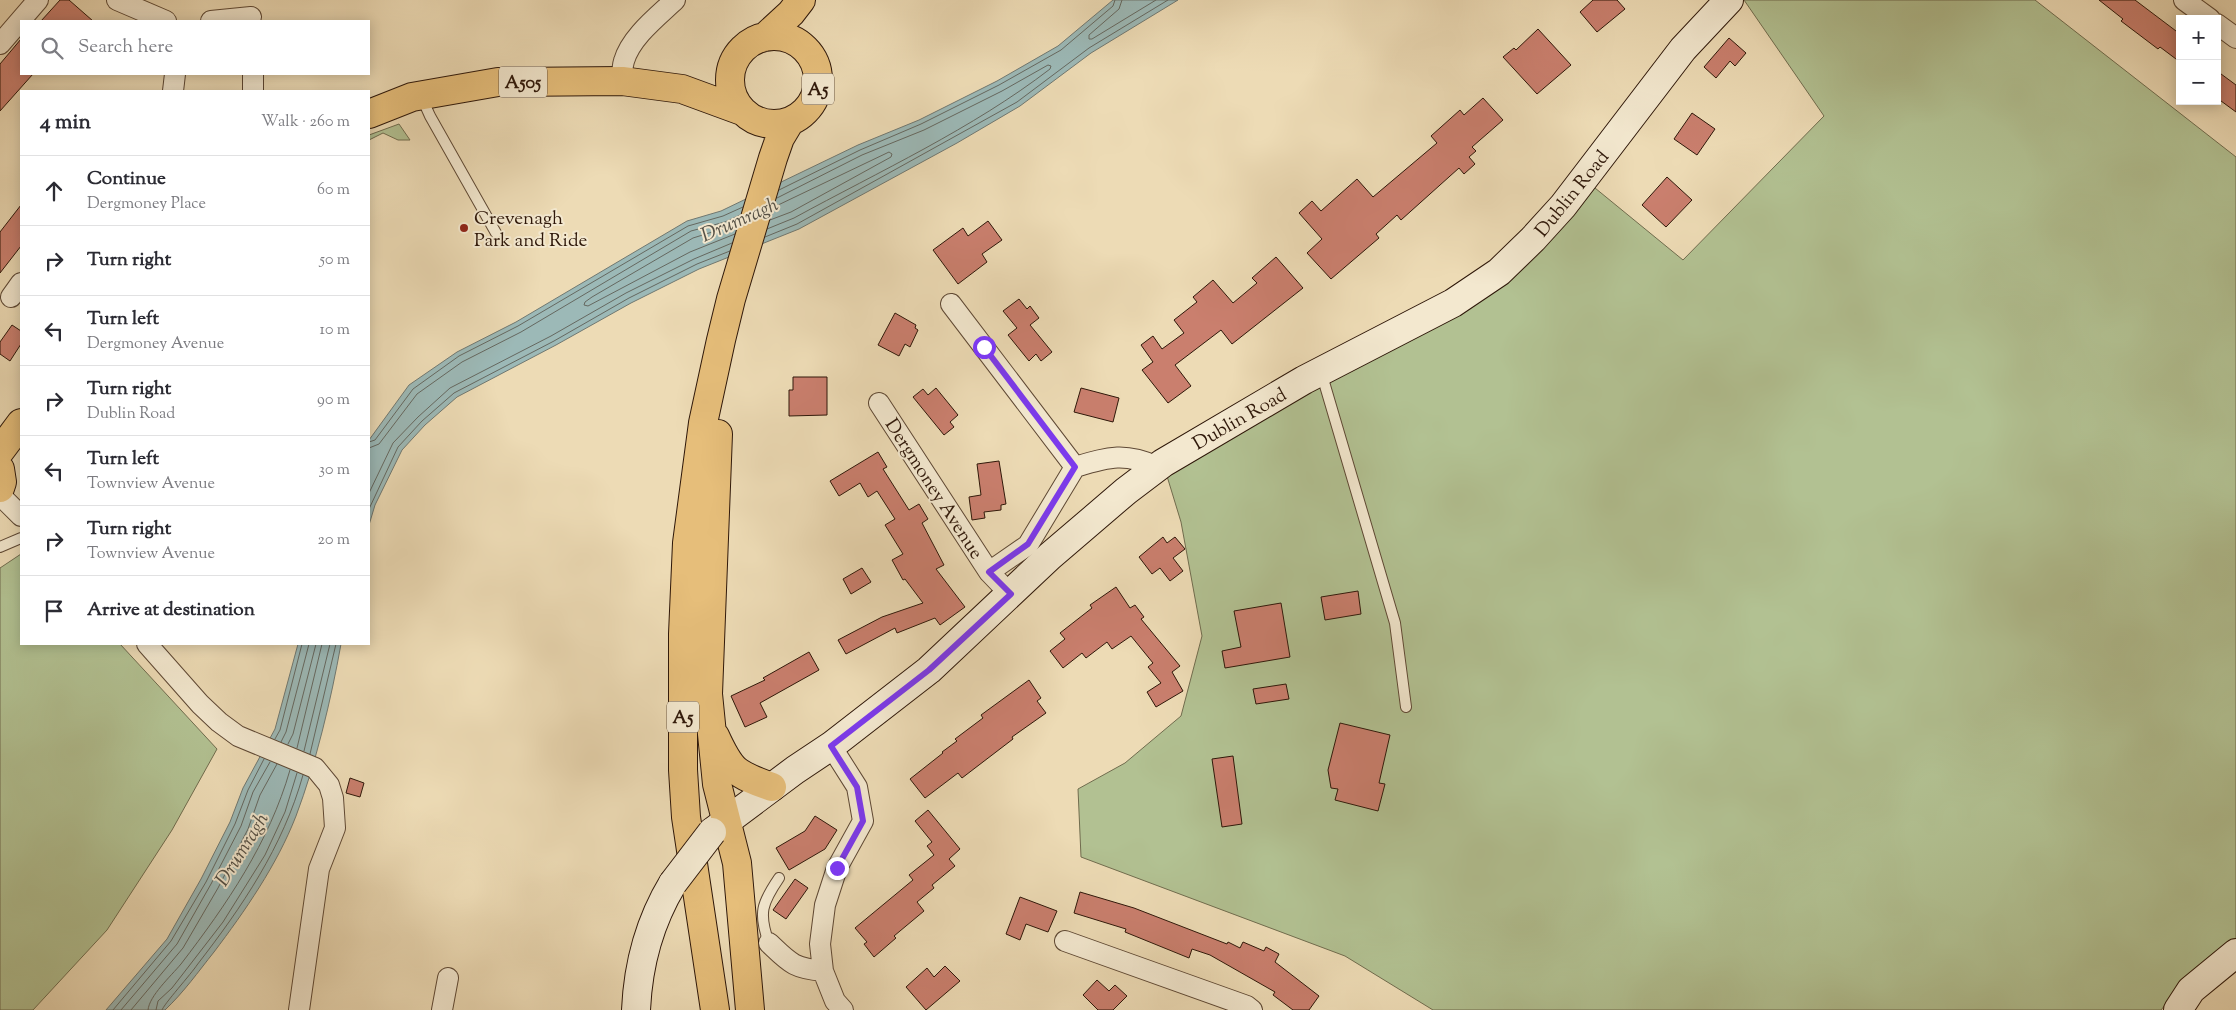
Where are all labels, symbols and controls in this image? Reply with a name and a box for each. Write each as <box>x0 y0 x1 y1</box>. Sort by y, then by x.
map controls <box>2176 15 2221 105</box>
button: + <box>2176 15 2221 60</box>
search box <box>20 20 370 75</box>
icon: search <box>38 34 66 62</box>
text: Search here <box>78 34 173 61</box>
button: − <box>2176 60 2221 105</box>
road number: A505 <box>499 66 547 98</box>
road number: A5 <box>802 74 834 105</box>
text: 4 min <box>40 108 91 138</box>
text: Walk · 260 m <box>261 111 350 134</box>
street label: Dublin Road <box>1529 145 1617 244</box>
text: Continue <box>87 166 166 193</box>
icon: ahead <box>40 177 68 205</box>
text: 60 m <box>317 179 350 202</box>
water label: Drumragh <box>697 191 784 251</box>
text: Dergmoney Place <box>87 193 206 216</box>
place label: Crevenagh Park and Ride <box>474 206 587 255</box>
marker: Crevenagh Park and Ride <box>458 222 470 234</box>
icon: right <box>40 247 68 275</box>
text: Turn right <box>87 247 171 274</box>
text: 50 m <box>319 249 350 272</box>
text: Turn left <box>87 306 159 333</box>
icon: left <box>40 317 68 345</box>
text: 10 m <box>320 319 350 342</box>
text: Dergmoney Avenue <box>87 333 224 356</box>
route start <box>973 336 996 359</box>
text: Turn right <box>87 376 171 403</box>
street label: Dublin Road <box>1188 382 1293 458</box>
icon: right <box>40 387 68 415</box>
text: 90 m <box>317 389 350 412</box>
text: Dublin Road <box>87 403 175 426</box>
street label: Dergmoney Avenue <box>877 414 989 565</box>
text: Turn left <box>87 446 159 473</box>
icon: left <box>40 457 68 485</box>
text: 30 m <box>319 459 350 482</box>
text: Townview Avenue <box>87 473 215 496</box>
text: Turn right <box>87 516 171 543</box>
icon: right <box>40 527 68 555</box>
text: 20 m <box>317 529 350 552</box>
text: Townview Avenue <box>87 543 215 566</box>
icon: arrive <box>40 597 68 625</box>
text: Arrive at destination <box>87 597 255 624</box>
road number: A5 <box>667 702 699 732</box>
water label: Drumragh <box>209 808 277 893</box>
route end <box>826 857 849 880</box>

